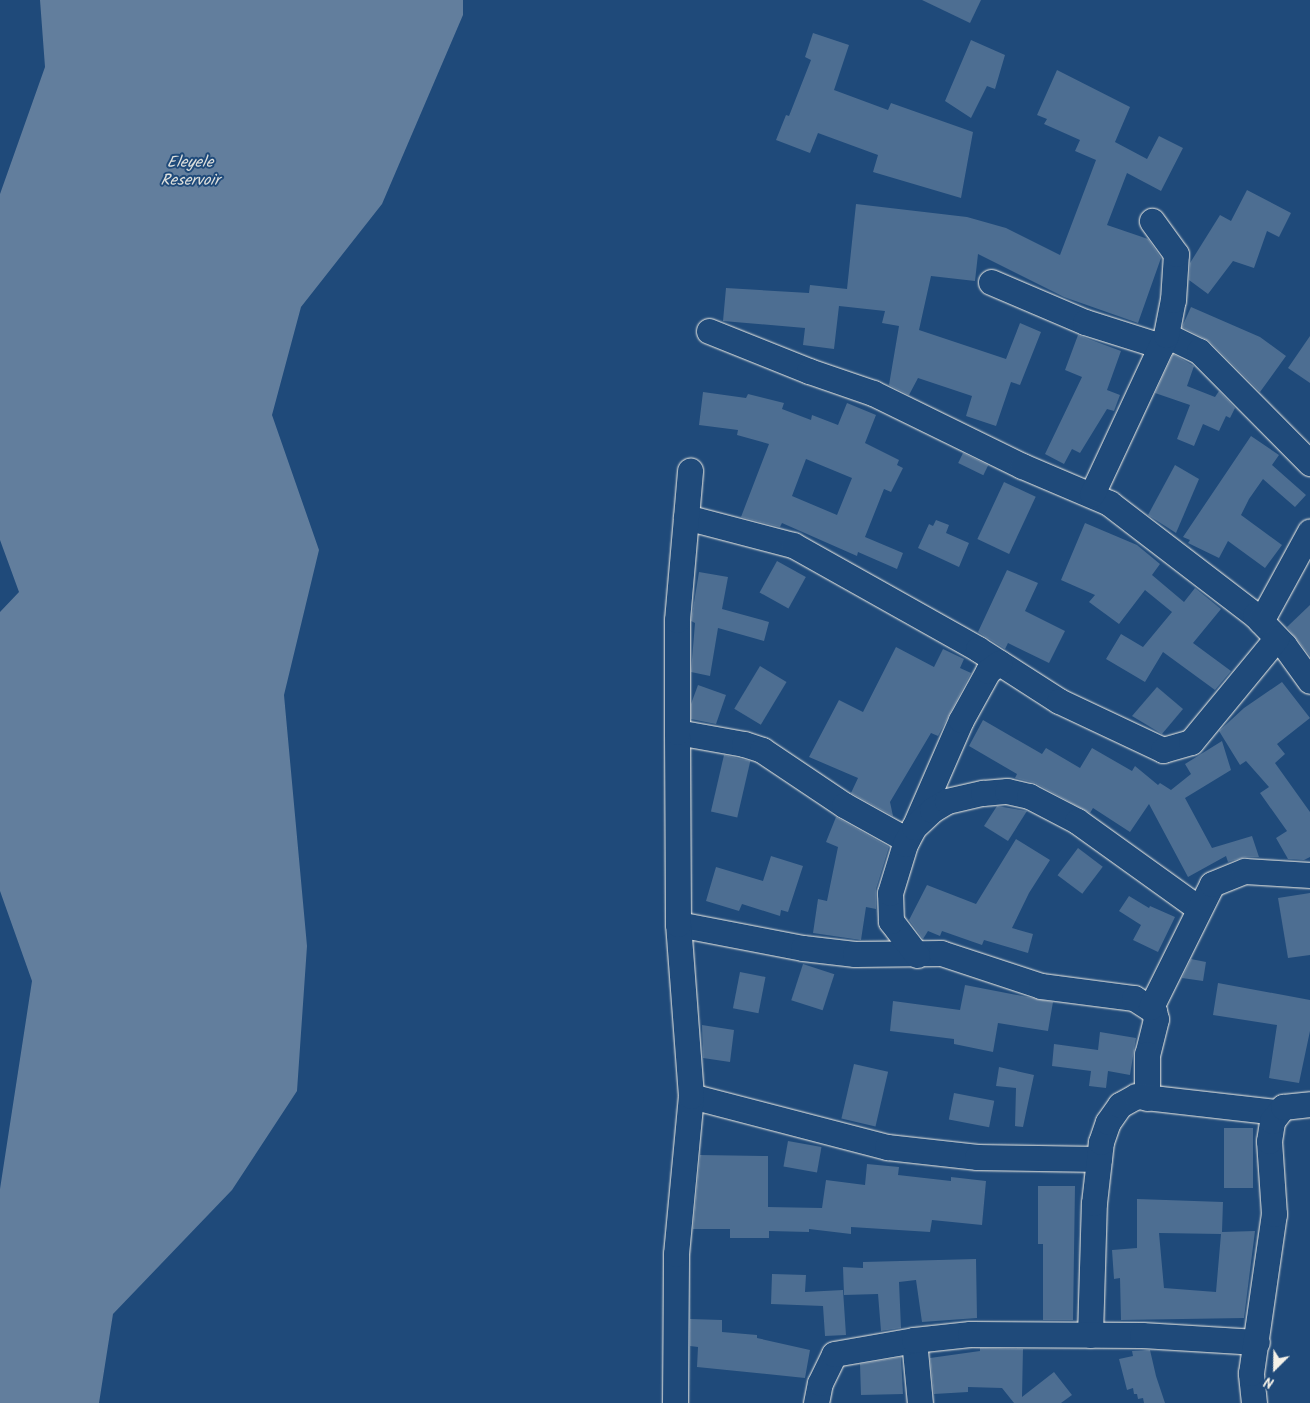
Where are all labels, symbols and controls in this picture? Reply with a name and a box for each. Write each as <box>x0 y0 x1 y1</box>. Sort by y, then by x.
water label: Eleyele Reservoir <box>161 153 219 191</box>
north arrow <box>1250 1343 1300 1393</box>
text: N <box>1261 1370 1278 1394</box>

